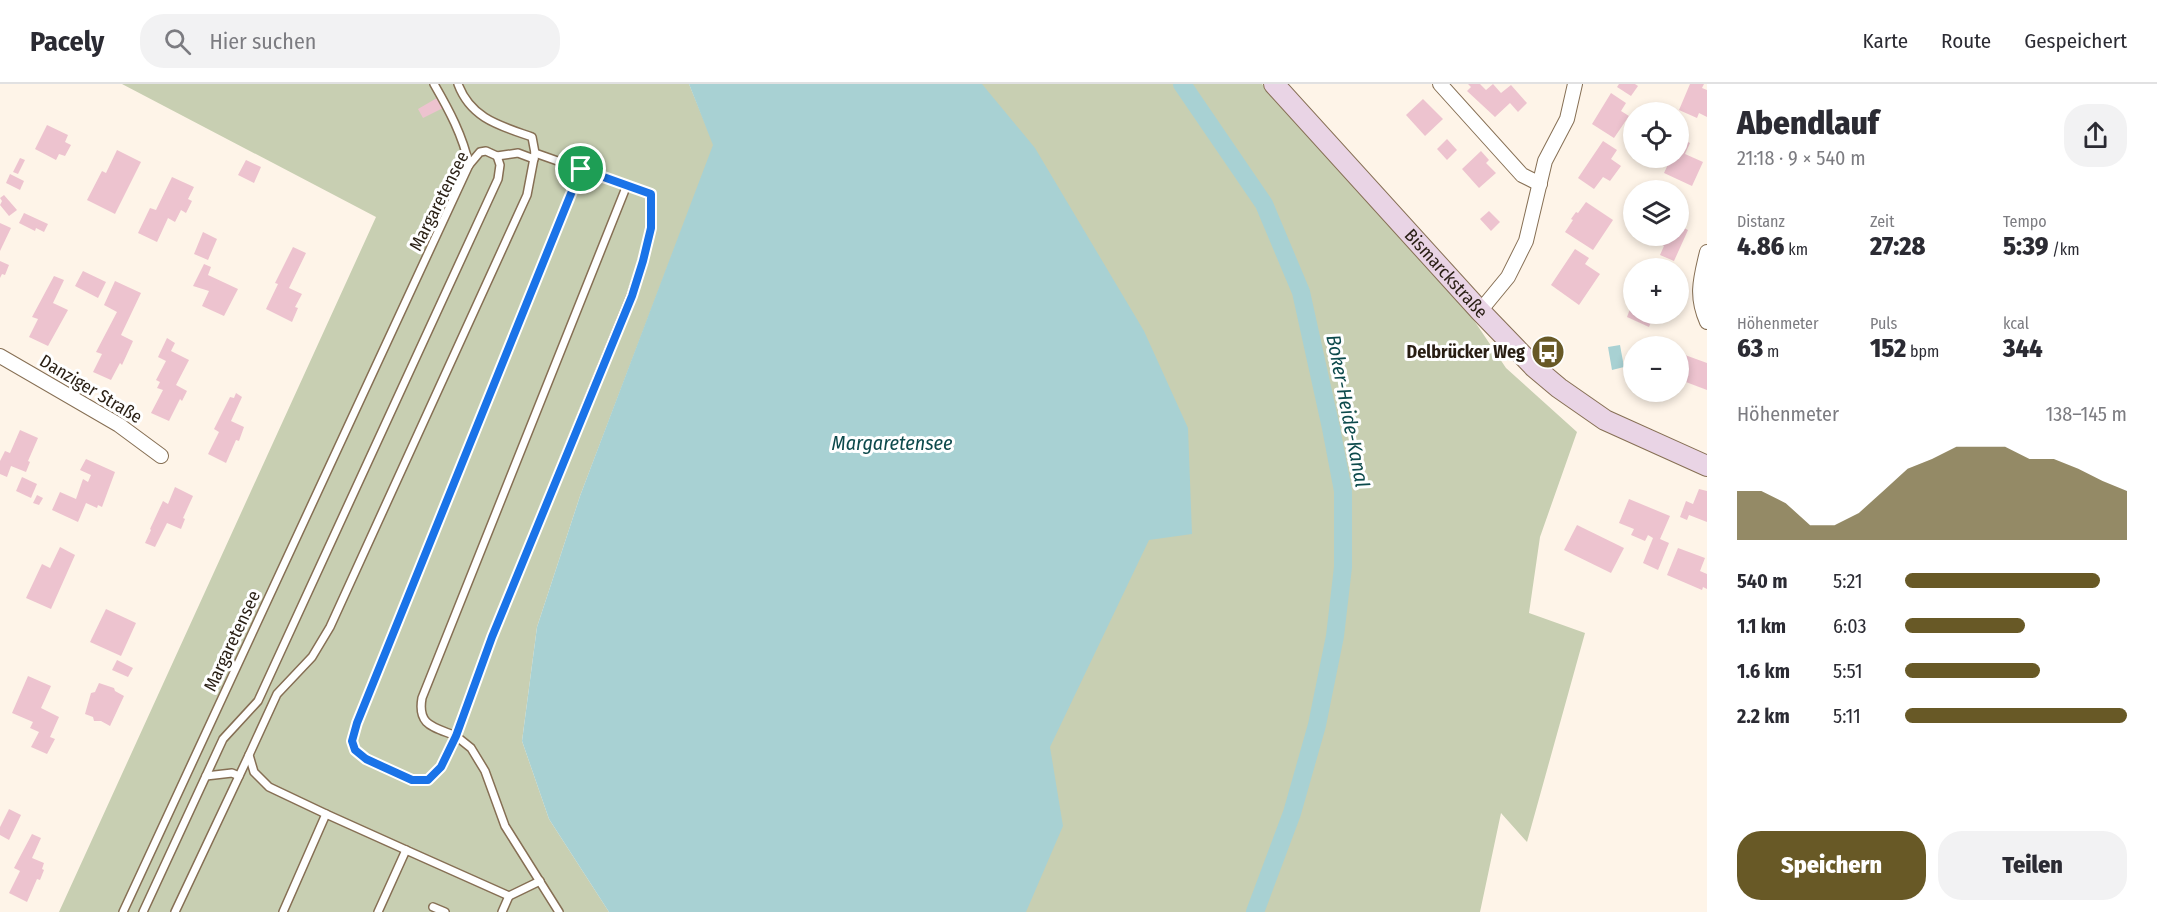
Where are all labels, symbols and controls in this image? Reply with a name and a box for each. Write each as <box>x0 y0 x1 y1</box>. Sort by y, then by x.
search box <box>140 14 560 68</box>
text: Pacely <box>30 25 104 58</box>
icon: search <box>161 25 194 58</box>
text: Hier suchen <box>209 28 316 55</box>
text: Karte <box>1863 28 1908 54</box>
text: Route <box>1941 28 1991 54</box>
text: Gespeichert <box>2024 28 2127 54</box>
map controls <box>1623 102 1689 402</box>
button: locate <box>1623 102 1689 168</box>
text: Abendlauf <box>1737 103 1879 143</box>
button: share <box>2064 104 2127 167</box>
pin <box>555 143 606 194</box>
text: 21:18 · 9 × 540 m <box>1737 146 1866 170</box>
street label: Margaretensee <box>405 147 474 254</box>
icon: arrive <box>564 152 597 185</box>
button: layers <box>1623 180 1689 246</box>
text: Distanz <box>1737 212 1785 231</box>
text: Zeit <box>1870 212 1894 231</box>
text: Tempo <box>2003 212 2047 231</box>
street label: Bismarckstraße <box>1400 224 1492 323</box>
text: 4.86 <box>1737 231 1784 262</box>
text: 27:28 <box>1870 231 1926 262</box>
text: 5:39 <box>2003 231 2049 262</box>
text: km <box>1784 240 1808 259</box>
text: /km <box>2049 240 2080 259</box>
button: + <box>1623 258 1689 324</box>
text: Höhenmeter <box>1737 314 1819 333</box>
text: Puls <box>1870 314 1897 333</box>
text: kcal <box>2003 314 2029 333</box>
water label: Boker-Heide-Kanal <box>1321 333 1375 489</box>
text: 63 <box>1737 333 1763 364</box>
text: 152 <box>1870 333 1906 364</box>
text: 344 <box>2003 333 2043 364</box>
bus stop icon: Delbrücker Weg <box>1530 334 1566 370</box>
button: − <box>1623 336 1689 402</box>
place label: Delbrücker Weg <box>1407 341 1525 363</box>
text: m <box>1763 342 1779 361</box>
text: bpm <box>1906 342 1939 361</box>
street label: Danziger Straße <box>36 350 146 428</box>
text: Höhenmeter <box>1737 402 1839 426</box>
text: 138–145 m <box>2046 402 2127 426</box>
water label: Margaretensee <box>832 431 953 455</box>
text: 540 m <box>1737 569 1787 593</box>
text: 5:21 <box>1833 569 1863 593</box>
street label: Margaretensee <box>199 587 265 695</box>
text: 1.1 km <box>1737 614 1786 638</box>
text: 6:03 <box>1833 614 1866 638</box>
text: 1.6 km <box>1737 659 1790 683</box>
text: 5:51 <box>1833 659 1863 683</box>
text: 2.2 km <box>1737 704 1790 728</box>
text: 5:11 <box>1833 704 1861 728</box>
button: Speichern <box>1737 831 1926 900</box>
button: Teilen <box>1938 831 2127 900</box>

